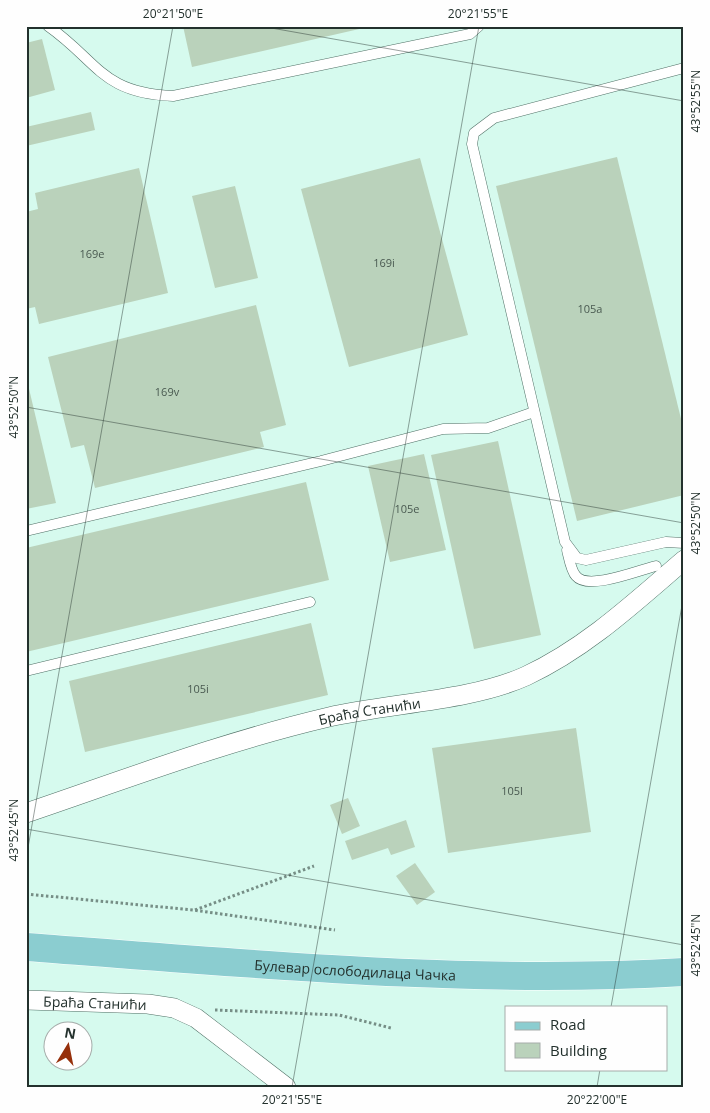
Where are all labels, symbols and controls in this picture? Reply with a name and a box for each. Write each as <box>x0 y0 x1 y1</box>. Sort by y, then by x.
text: 20°21'50"E <box>143 5 203 22</box>
text: 20°21'55"E <box>448 5 508 22</box>
text: 43°52'55"N <box>687 70 704 132</box>
house number: 169e <box>79 246 105 261</box>
house number: 169i <box>373 255 395 270</box>
house number: 105a <box>578 301 602 316</box>
text: 43°52'50"N <box>5 376 22 438</box>
house number: 169v <box>155 384 180 399</box>
text: 43°52'50"N <box>687 492 704 554</box>
house number: 105e <box>394 501 420 516</box>
house number: 105i <box>187 681 209 696</box>
street label: Браћа Станићи <box>316 693 422 729</box>
house number: 105l <box>501 783 523 798</box>
text: 43°52'45"N <box>5 799 22 861</box>
text: 43°52'45"N <box>687 914 704 976</box>
street label: Булевар ослободилаца Чачка <box>254 955 456 984</box>
street label: Браћа Станићи <box>43 991 147 1013</box>
legend <box>505 1006 668 1070</box>
text: Road <box>550 1014 586 1034</box>
north arrow <box>42 1020 92 1070</box>
text: N <box>63 1022 78 1043</box>
text: Building <box>550 1040 607 1060</box>
text: 20°21'55"E <box>262 1091 322 1108</box>
text: 20°22'00"E <box>567 1091 627 1108</box>

